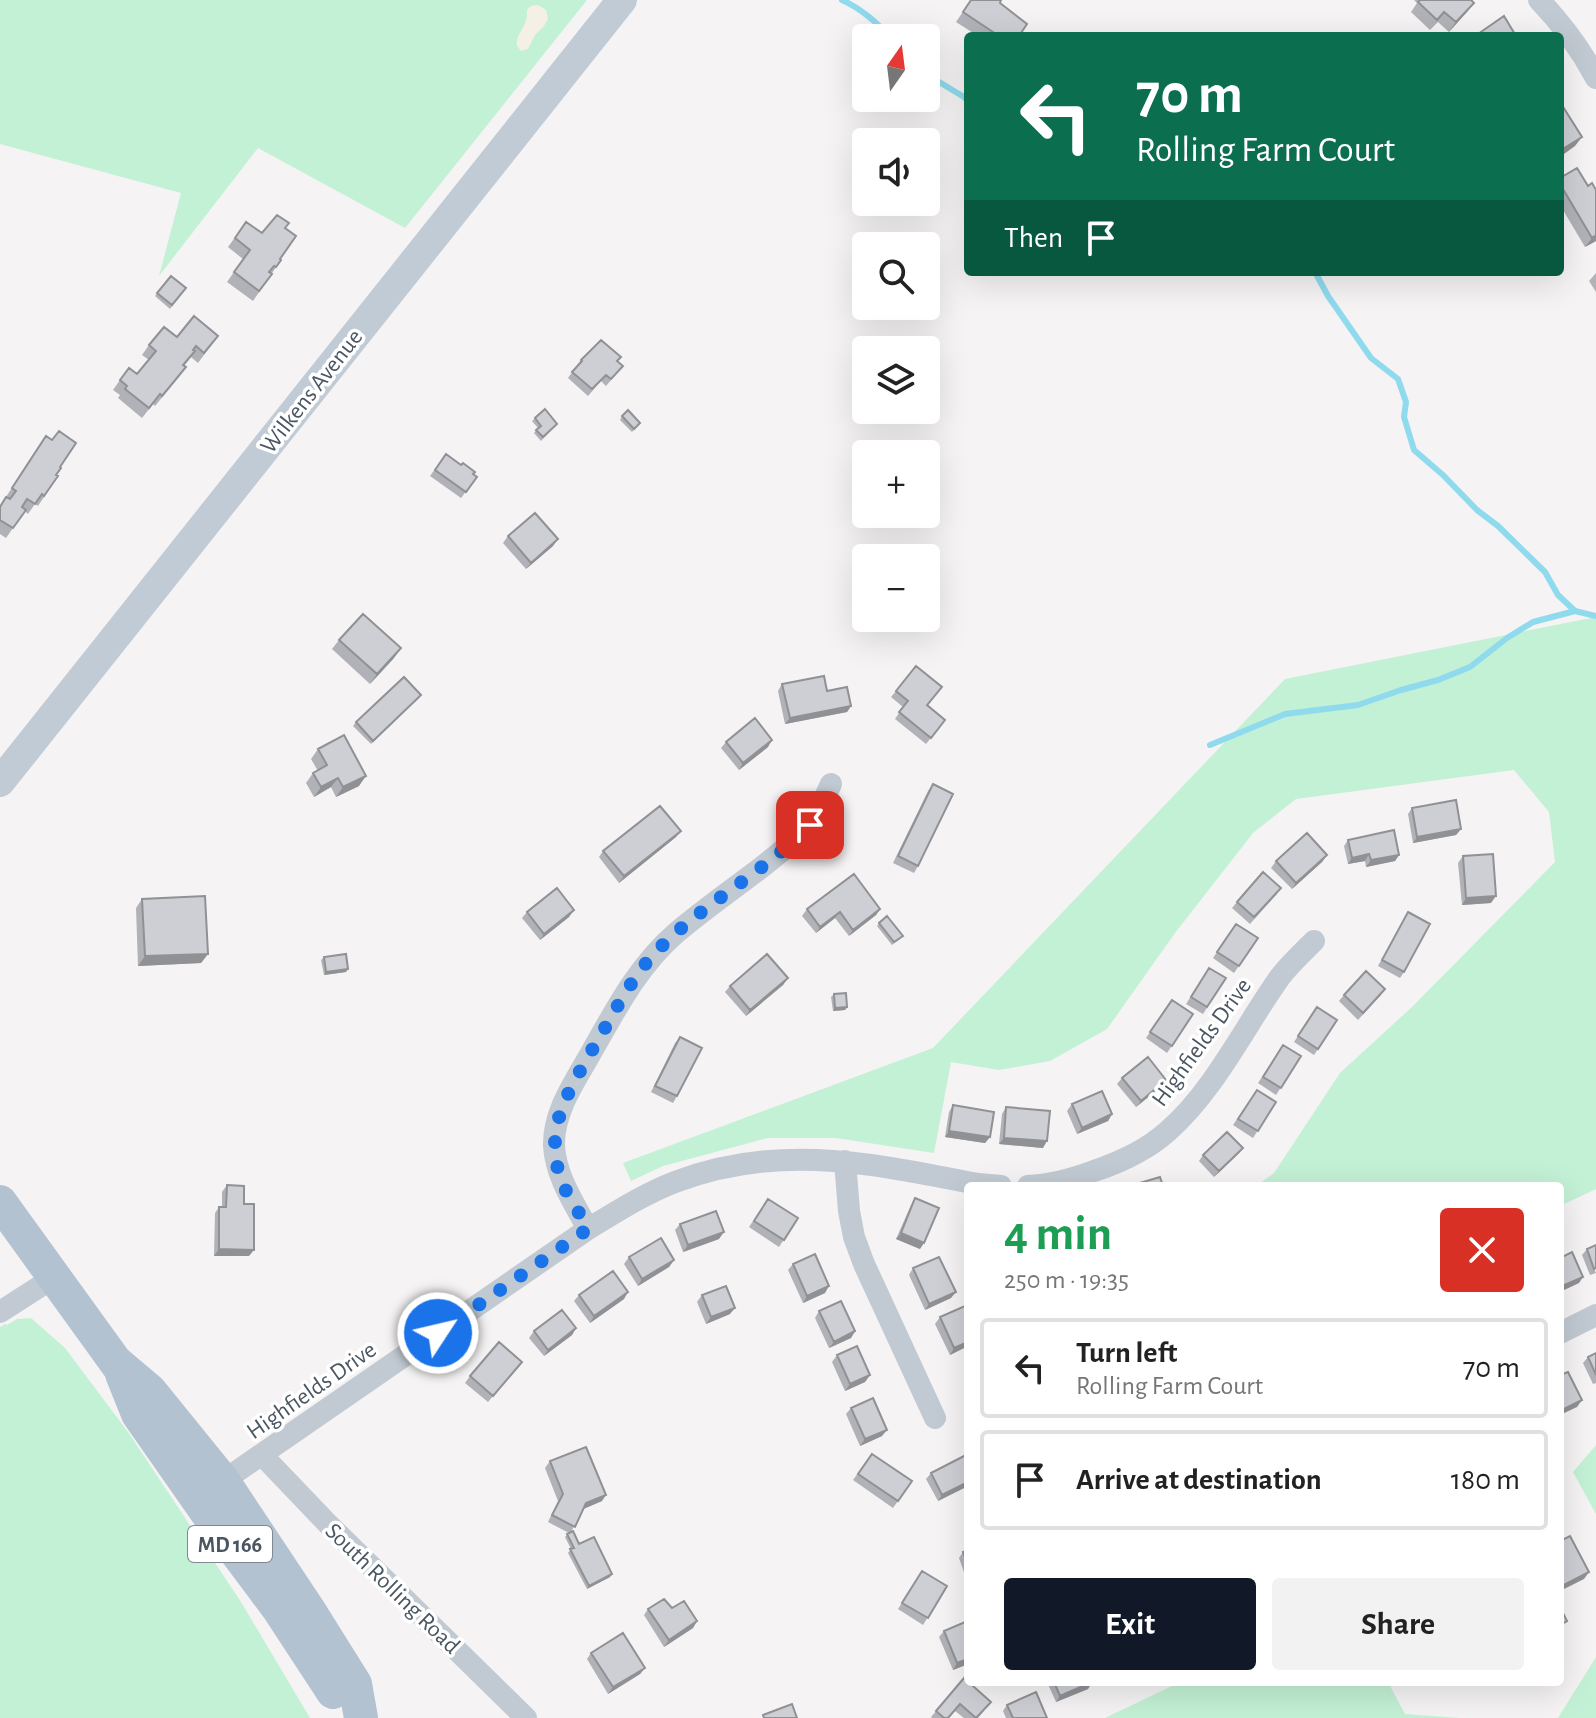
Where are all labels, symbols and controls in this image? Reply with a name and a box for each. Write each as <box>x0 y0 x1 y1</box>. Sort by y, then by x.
north arrow <box>852 24 940 112</box>
map controls <box>852 24 940 632</box>
icon: left <box>1004 64 1108 168</box>
text: 70 m <box>1136 67 1243 123</box>
button: sound <box>852 128 940 216</box>
text: Rolling Farm Court <box>1136 132 1395 168</box>
icon: arrive <box>1079 216 1123 260</box>
text: Then <box>1004 223 1063 253</box>
button: search <box>852 232 940 320</box>
street label: Wilkens Avenue <box>256 325 367 458</box>
button: layers <box>852 336 940 424</box>
button: + <box>852 440 940 528</box>
button: − <box>852 544 940 632</box>
pin <box>776 791 844 859</box>
icon: arrive <box>788 803 832 847</box>
street label: Highfields Drive <box>1148 974 1256 1111</box>
button: close <box>1440 1208 1524 1292</box>
text: 4 min <box>1004 1211 1112 1259</box>
text: 250 m · 19:35 <box>1004 1267 1129 1293</box>
position arrow <box>396 1291 480 1375</box>
street label: Highfields Drive <box>243 1337 381 1444</box>
text: Turn left <box>1076 1338 1177 1368</box>
icon: left <box>1008 1346 1052 1390</box>
text: 70 m <box>1463 1353 1520 1383</box>
text: Rolling Farm Court <box>1076 1373 1263 1399</box>
icon: arrive <box>1008 1458 1052 1502</box>
text: Arrive at destination <box>1076 1465 1322 1495</box>
text: 180 m <box>1451 1465 1520 1495</box>
street label: South Rolling Road <box>320 1519 464 1659</box>
road number: MD 166 <box>188 1526 272 1562</box>
button: Exit <box>1004 1578 1256 1670</box>
button: Share <box>1272 1578 1524 1670</box>

